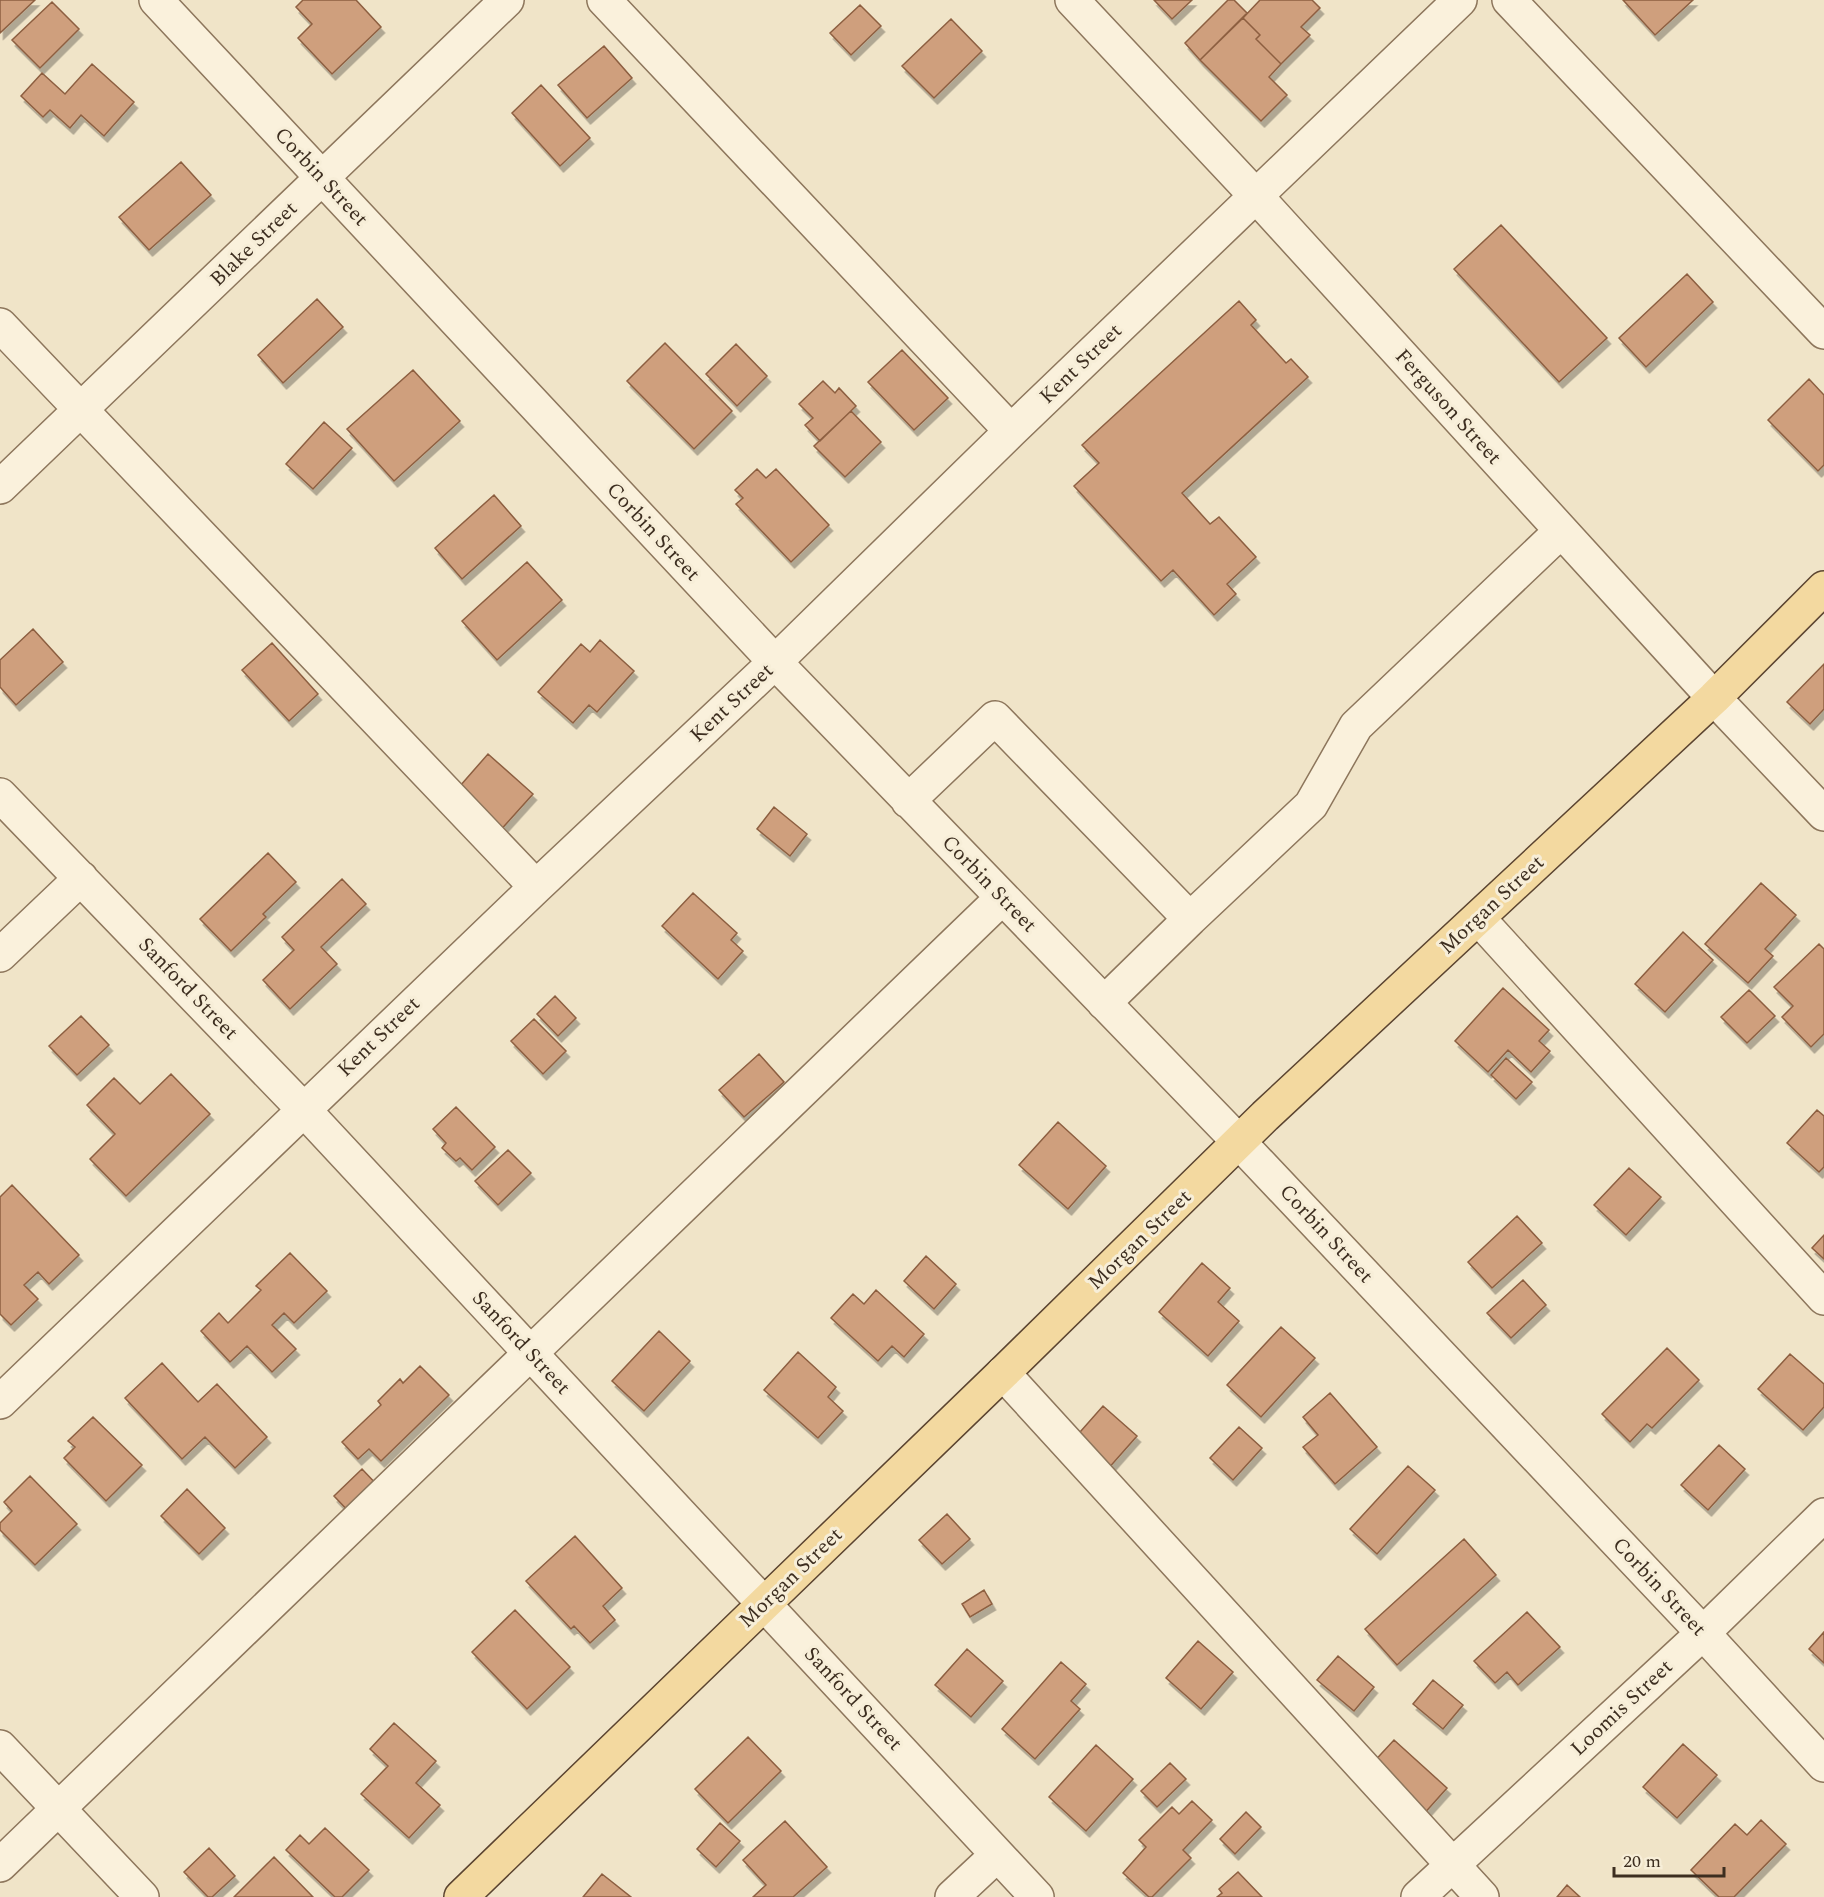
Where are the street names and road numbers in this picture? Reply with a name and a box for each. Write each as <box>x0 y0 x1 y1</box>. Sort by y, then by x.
street label: Corbin Street <box>266 120 376 234</box>
street label: Blake Street <box>203 194 305 294</box>
street label: Kent Street <box>1032 316 1130 412</box>
street label: Ferguson Street <box>1387 342 1509 472</box>
street label: Corbin Street <box>598 475 708 589</box>
street label: Kent Street <box>683 656 781 750</box>
street label: Corbin Street <box>934 828 1044 940</box>
street label: Morgan Street <box>1432 848 1552 962</box>
street label: Sanford Street <box>130 930 246 1048</box>
street label: Kent Street <box>330 989 428 1085</box>
street label: Corbin Street <box>1271 1177 1381 1291</box>
street label: Morgan Street <box>1081 1182 1199 1298</box>
street label: Sanford Street <box>464 1283 578 1403</box>
street label: Morgan Street <box>732 1520 850 1636</box>
street label: Corbin Street <box>1604 1530 1714 1644</box>
street label: Sanford Street <box>796 1639 910 1759</box>
street label: Loomis Street <box>1564 1652 1680 1764</box>

